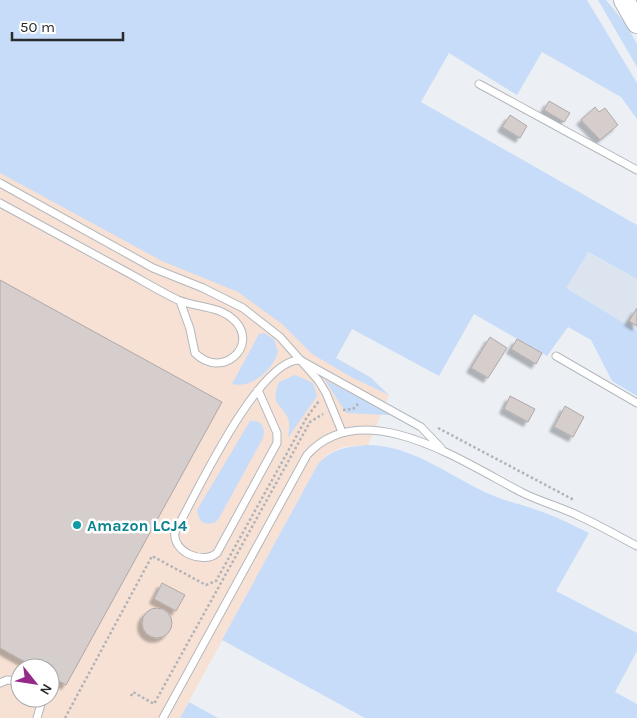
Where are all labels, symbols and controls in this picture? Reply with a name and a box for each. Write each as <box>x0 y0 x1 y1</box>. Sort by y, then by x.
scale bar <box>12 10 124 42</box>
text: 50 m <box>20 18 55 36</box>
place label: Amazon LCJ4 <box>87 516 188 535</box>
marker: Amazon LCJ4 <box>71 519 83 531</box>
north arrow <box>10 658 60 708</box>
text: N <box>36 681 56 698</box>

